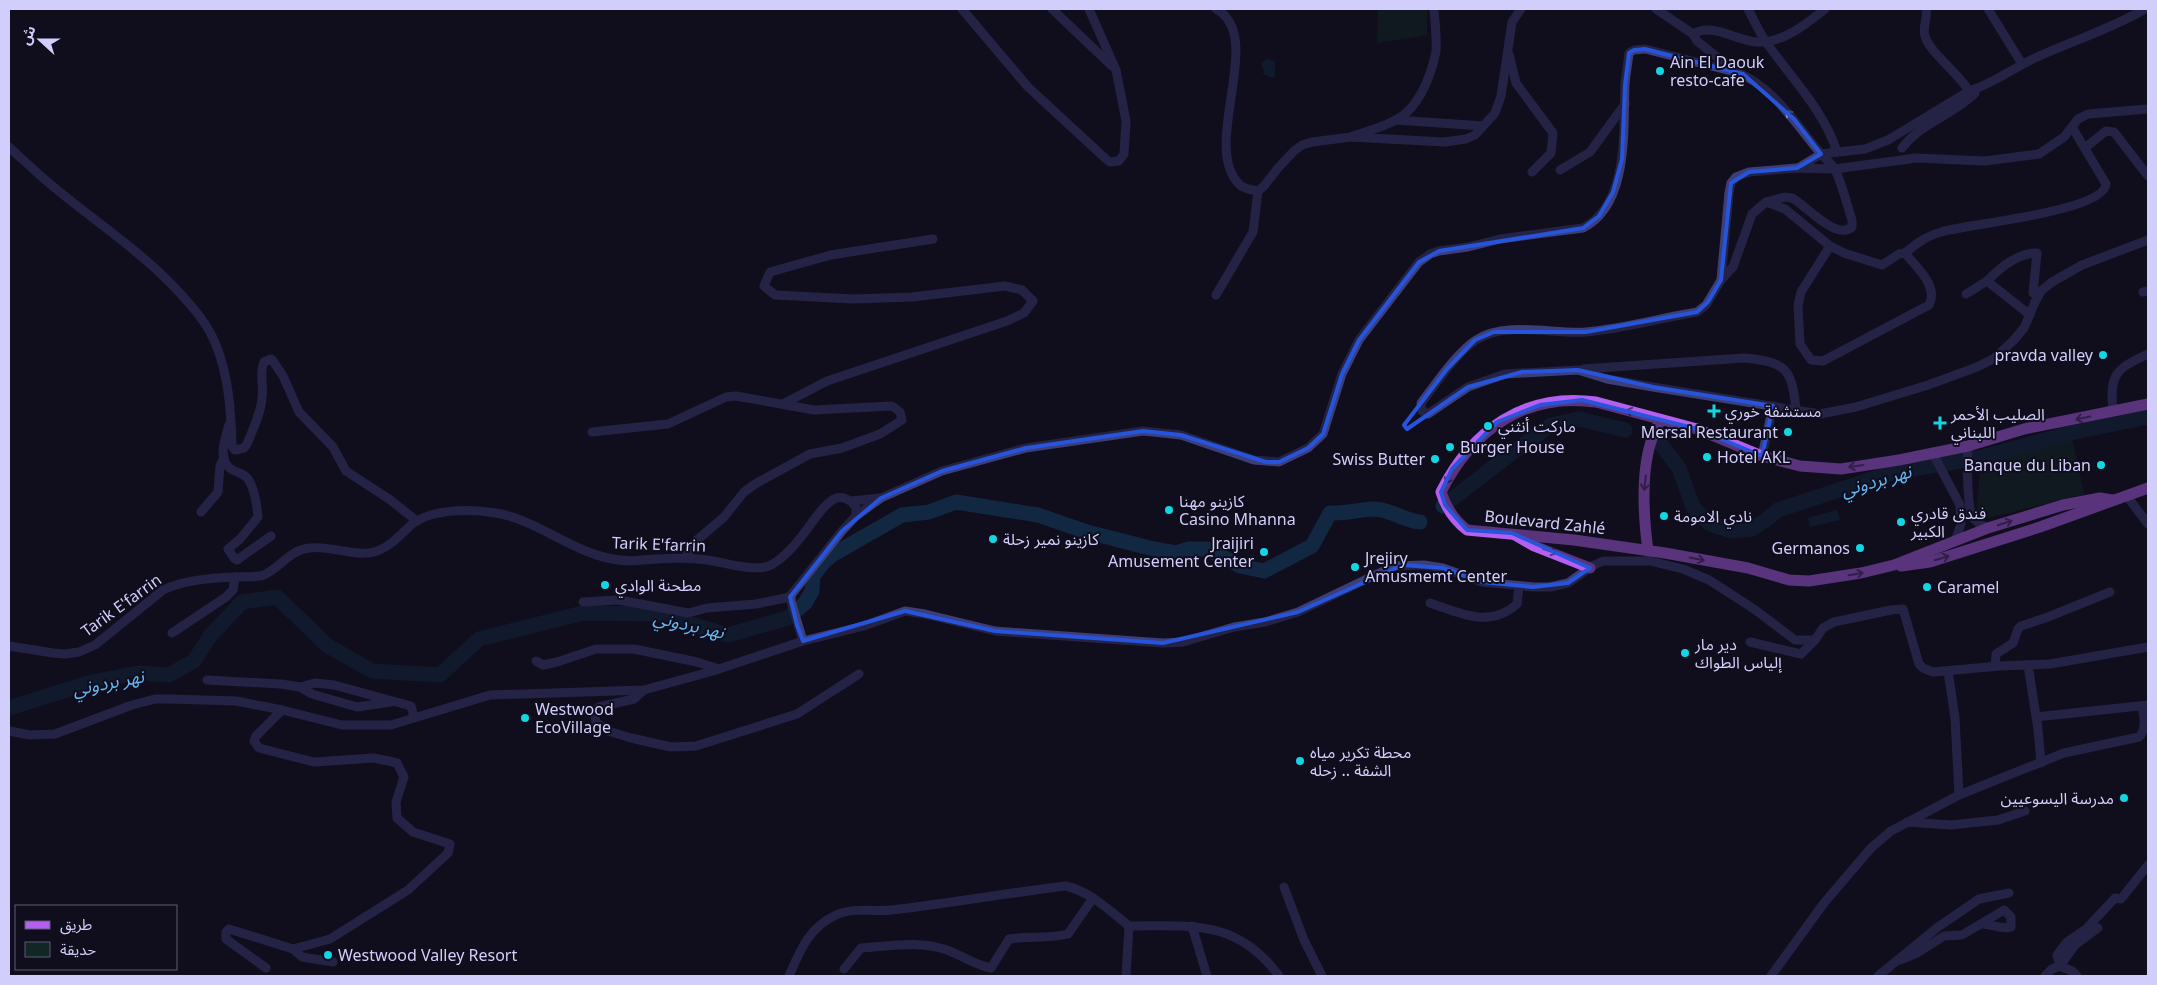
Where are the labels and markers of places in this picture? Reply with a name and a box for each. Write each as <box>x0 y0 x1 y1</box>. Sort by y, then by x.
place label: Ain El Daouk resto-cafe <box>1670 51 1765 91</box>
marker: Ain El Daouk resto-cafe <box>1654 65 1666 77</box>
place label: pravda valley <box>1995 344 2094 366</box>
marker: pravda valley <box>2097 349 2109 361</box>
place label: مستشفة خوري <box>1725 400 1821 424</box>
place label: الصليب الأحمر اللبناني <box>1950 403 2045 445</box>
marker: مستشفة خوري <box>1707 404 1721 418</box>
place label: ماركت أنثني <box>1498 415 1576 439</box>
marker: الصليب الأحمر اللبناني <box>1933 416 1947 430</box>
marker: ماركت أنثني <box>1482 420 1494 432</box>
place label: Mersal Restaurant <box>1641 421 1778 443</box>
marker: Mersal Restaurant <box>1782 426 1794 438</box>
place label: Burger House <box>1460 436 1564 458</box>
marker: Burger House <box>1444 441 1456 453</box>
place label: Hotel AKL <box>1717 446 1790 468</box>
place label: Swiss Butter <box>1333 448 1425 470</box>
marker: Hotel AKL <box>1701 451 1713 463</box>
marker: Swiss Butter <box>1429 453 1441 465</box>
place label: Banque du Liban <box>1964 454 2091 476</box>
marker: Banque du Liban <box>2095 459 2107 471</box>
place label: كازينو مهنا Casino Mhanna <box>1179 490 1296 530</box>
place label: فندق قادري الكبير <box>1910 502 1986 542</box>
marker: كازينو مهنا Casino Mhanna <box>1163 504 1175 516</box>
place label: نادي الامومة <box>1674 505 1752 529</box>
marker: نادي الامومة <box>1658 510 1670 522</box>
marker: فندق قادري الكبير <box>1895 516 1907 528</box>
place label: كازينو نمير زحلة <box>1003 528 1099 550</box>
place label: Jraijiri Amusement Center <box>1108 532 1254 572</box>
marker: كازينو نمير زحلة <box>987 533 999 545</box>
place label: Germanos <box>1772 537 1850 559</box>
marker: Germanos <box>1854 542 1866 554</box>
marker: Jraijiri Amusement Center <box>1258 546 1270 558</box>
place label: Jrejiry Amusmemt Center <box>1363 547 1507 587</box>
marker: Jrejiry Amusmemt Center <box>1349 561 1361 573</box>
place label: مطحنة الوادي <box>615 574 702 598</box>
place label: Caramel <box>1937 576 1999 598</box>
marker: مطحنة الوادي <box>599 579 611 591</box>
marker: Caramel <box>1921 581 1933 593</box>
place label: دير مار إلياس الطواك <box>1694 633 1782 673</box>
marker: دير مار إلياس الطواك <box>1679 647 1691 659</box>
place label: Westwood EcoVillage <box>535 698 614 738</box>
marker: Westwood EcoVillage <box>519 712 531 724</box>
place label: محطة تكرير مياه الشفة .. زحله <box>1310 741 1411 781</box>
marker: محطة تكرير مياه الشفة .. زحله <box>1294 755 1306 767</box>
place label: مدرسة اليسوعيين <box>2000 787 2114 809</box>
marker: مدرسة اليسوعيين <box>2118 792 2130 804</box>
place label: Westwood Valley Resort <box>338 944 517 966</box>
marker: Westwood Valley Resort <box>322 949 334 961</box>

